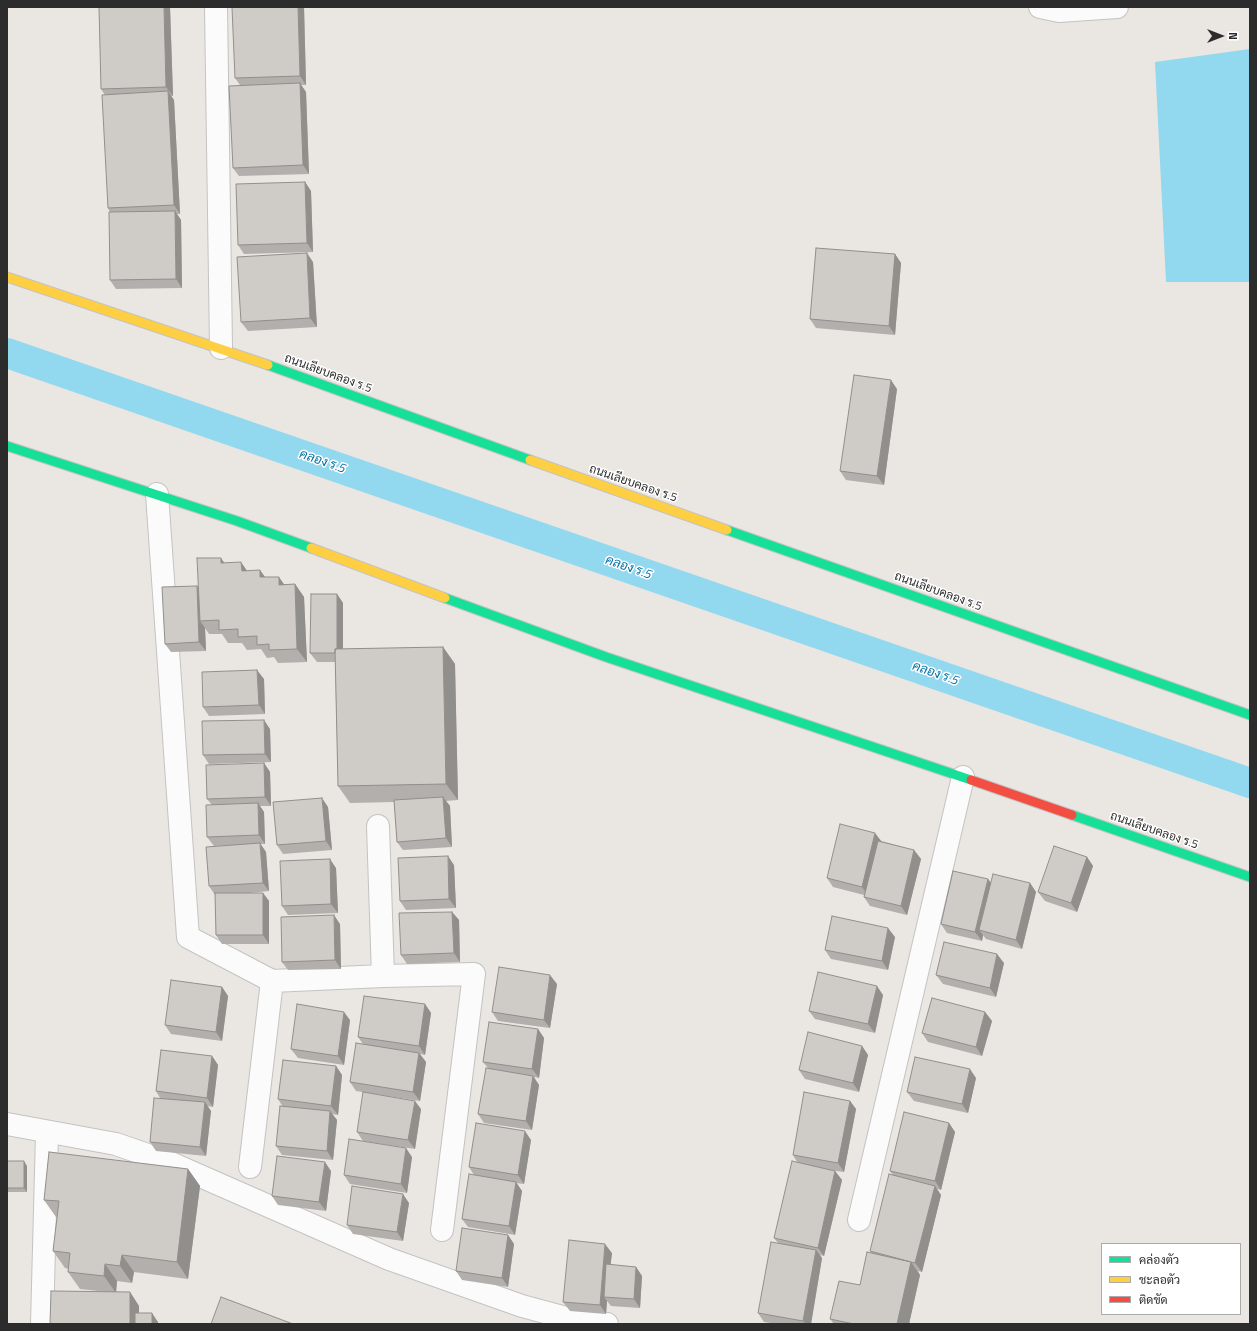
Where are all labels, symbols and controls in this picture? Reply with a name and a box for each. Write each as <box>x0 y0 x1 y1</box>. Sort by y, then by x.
north arrow <box>1201 16 1241 56</box>
text: N <box>1225 32 1241 40</box>
street label: ถนนเลียบคลอง ร.5 <box>282 352 374 396</box>
water label: คลอง ร.5 <box>297 447 347 477</box>
street label: ถนนเลียบคลอง ร.5 <box>587 462 679 506</box>
water label: คลอง ร.5 <box>603 553 653 583</box>
street label: ถนนเลียบคลอง ร.5 <box>892 570 984 614</box>
water label: คลอง ร.5 <box>910 659 960 689</box>
street label: ถนนเลียบคลอง ร.5 <box>1108 809 1200 853</box>
legend <box>1101 1243 1241 1315</box>
text: คล่องตัว <box>1139 1250 1179 1269</box>
text: ชะลอตัว <box>1139 1270 1180 1289</box>
text: ติดขัด <box>1139 1290 1168 1309</box>

